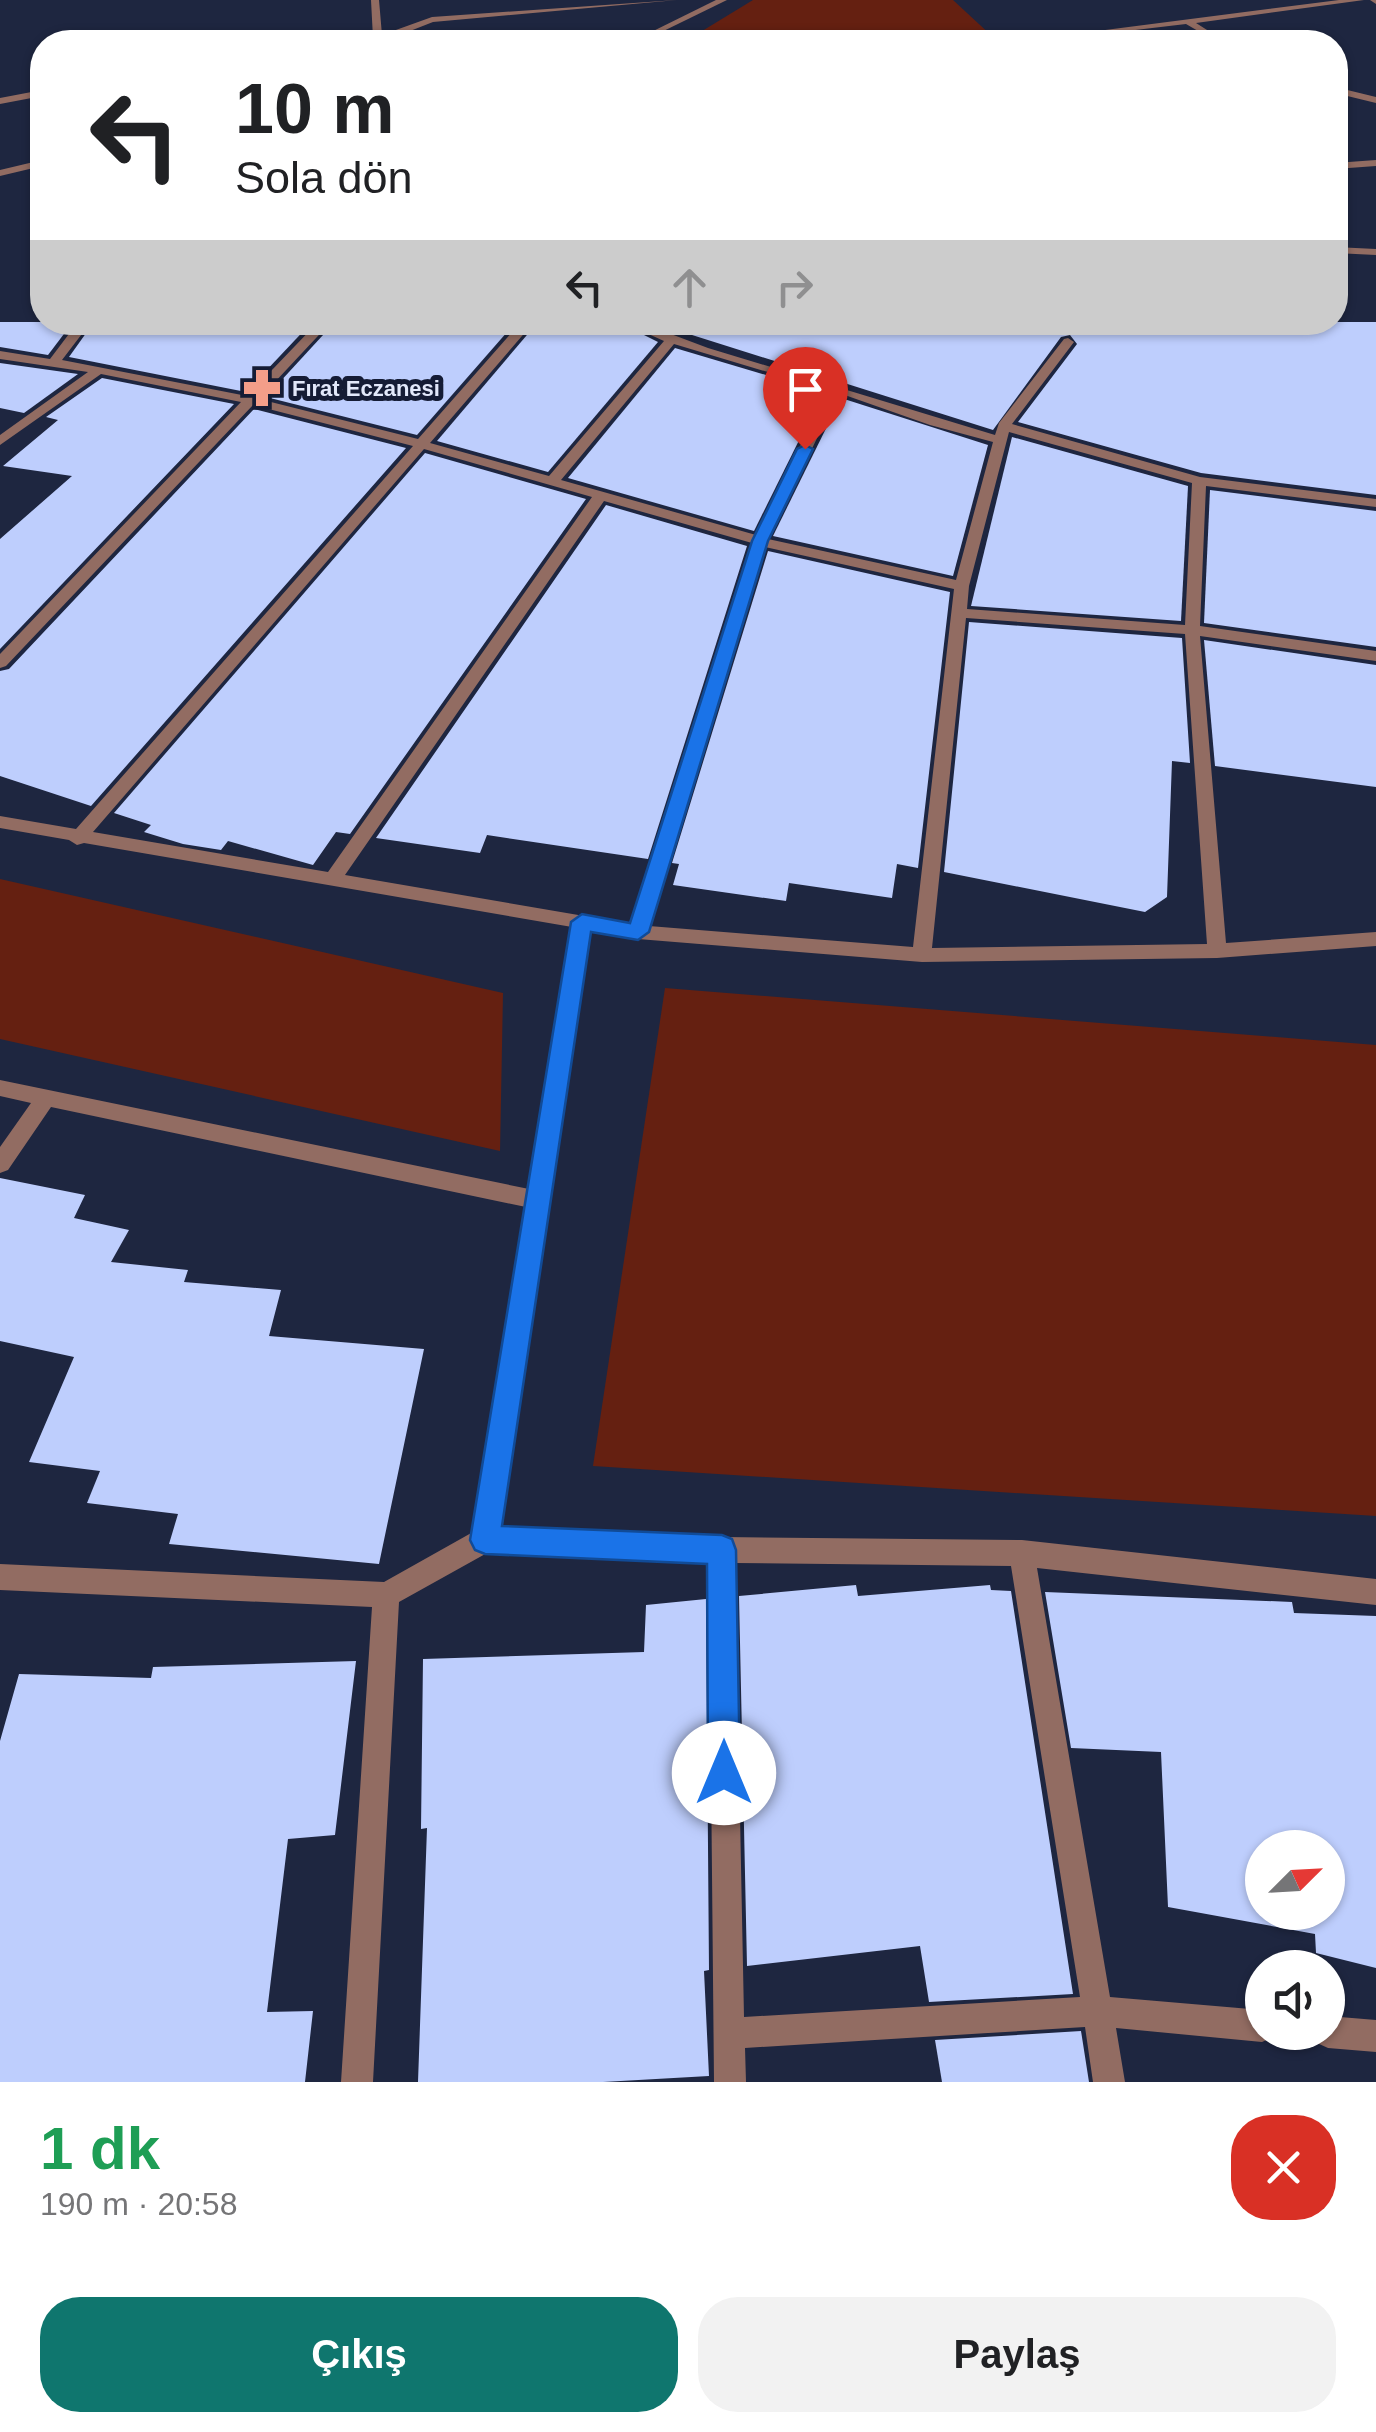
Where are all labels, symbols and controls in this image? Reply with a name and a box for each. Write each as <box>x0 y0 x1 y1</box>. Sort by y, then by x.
icon: left <box>70 70 200 200</box>
text: 10 m <box>235 70 395 148</box>
text: Sola dön <box>235 152 413 203</box>
icon: left <box>557 260 612 315</box>
icon: ahead <box>662 260 717 315</box>
icon: right <box>767 260 822 315</box>
pin <box>763 347 848 450</box>
icon: arrive <box>778 362 833 417</box>
pharmacy icon: Fırat Eczanesi <box>241 367 283 409</box>
place label: Fırat Eczanesi <box>292 376 440 401</box>
position arrow <box>672 1721 776 1825</box>
north arrow <box>1245 1830 1345 1930</box>
map controls <box>1245 1830 1345 2050</box>
button: sound <box>1245 1950 1345 2050</box>
text: 1 dk <box>40 2115 160 2182</box>
button: close <box>1231 2115 1336 2220</box>
text: 190 m · 20:58 <box>40 2186 237 2222</box>
button: Çıkış <box>40 2297 678 2412</box>
button: Paylaş <box>698 2297 1336 2412</box>

